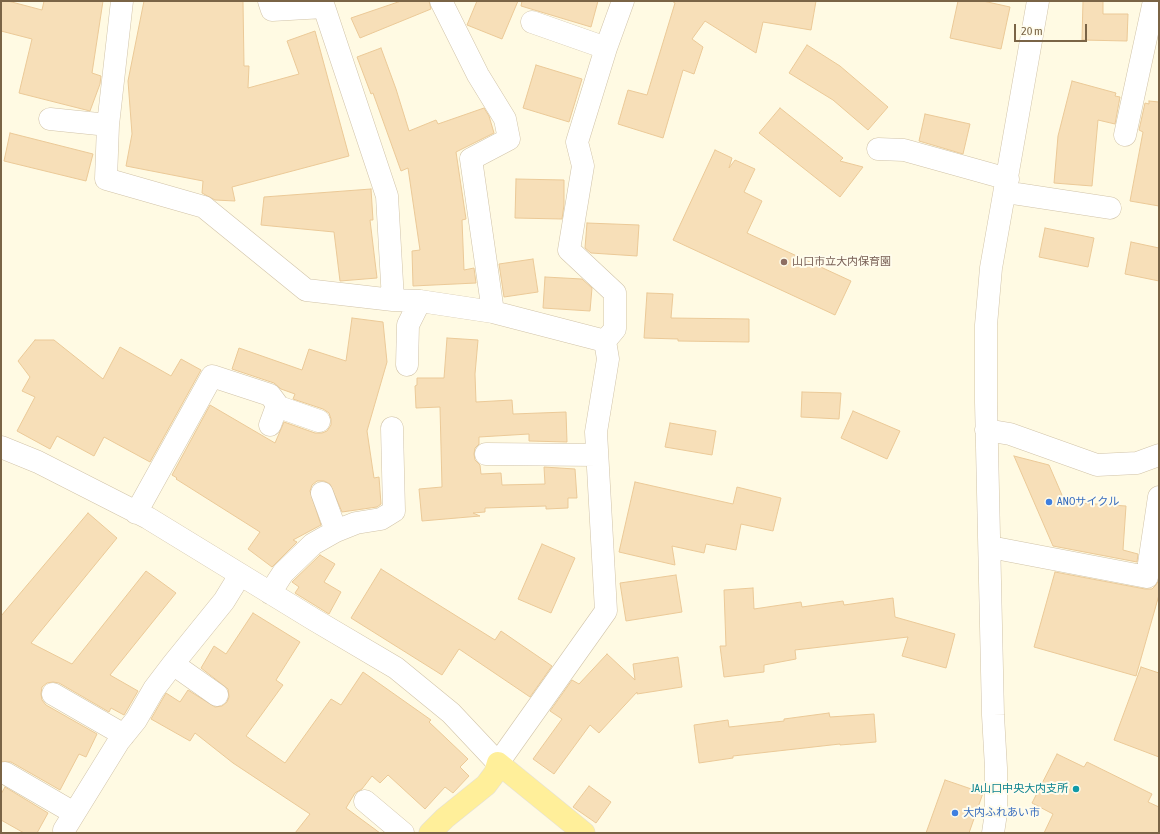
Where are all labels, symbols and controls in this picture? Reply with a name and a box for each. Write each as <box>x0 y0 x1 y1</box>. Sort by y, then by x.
scale bar <box>1016 16 1089 42</box>
text: 20 m <box>1021 24 1043 38</box>
place label: 山口市立大内保育園 <box>792 255 891 269</box>
marker: 山口市立大内保育園 <box>779 257 789 267</box>
place label: ANOサイクル <box>1057 495 1119 509</box>
marker: ANOサイクル <box>1044 497 1054 507</box>
place label: JA山口中央大内支所 <box>971 782 1068 796</box>
marker: JA山口中央大内支所 <box>1071 784 1081 794</box>
place label: 大内ふれあい市 <box>963 806 1040 820</box>
marker: 大内ふれあい市 <box>950 808 960 818</box>

